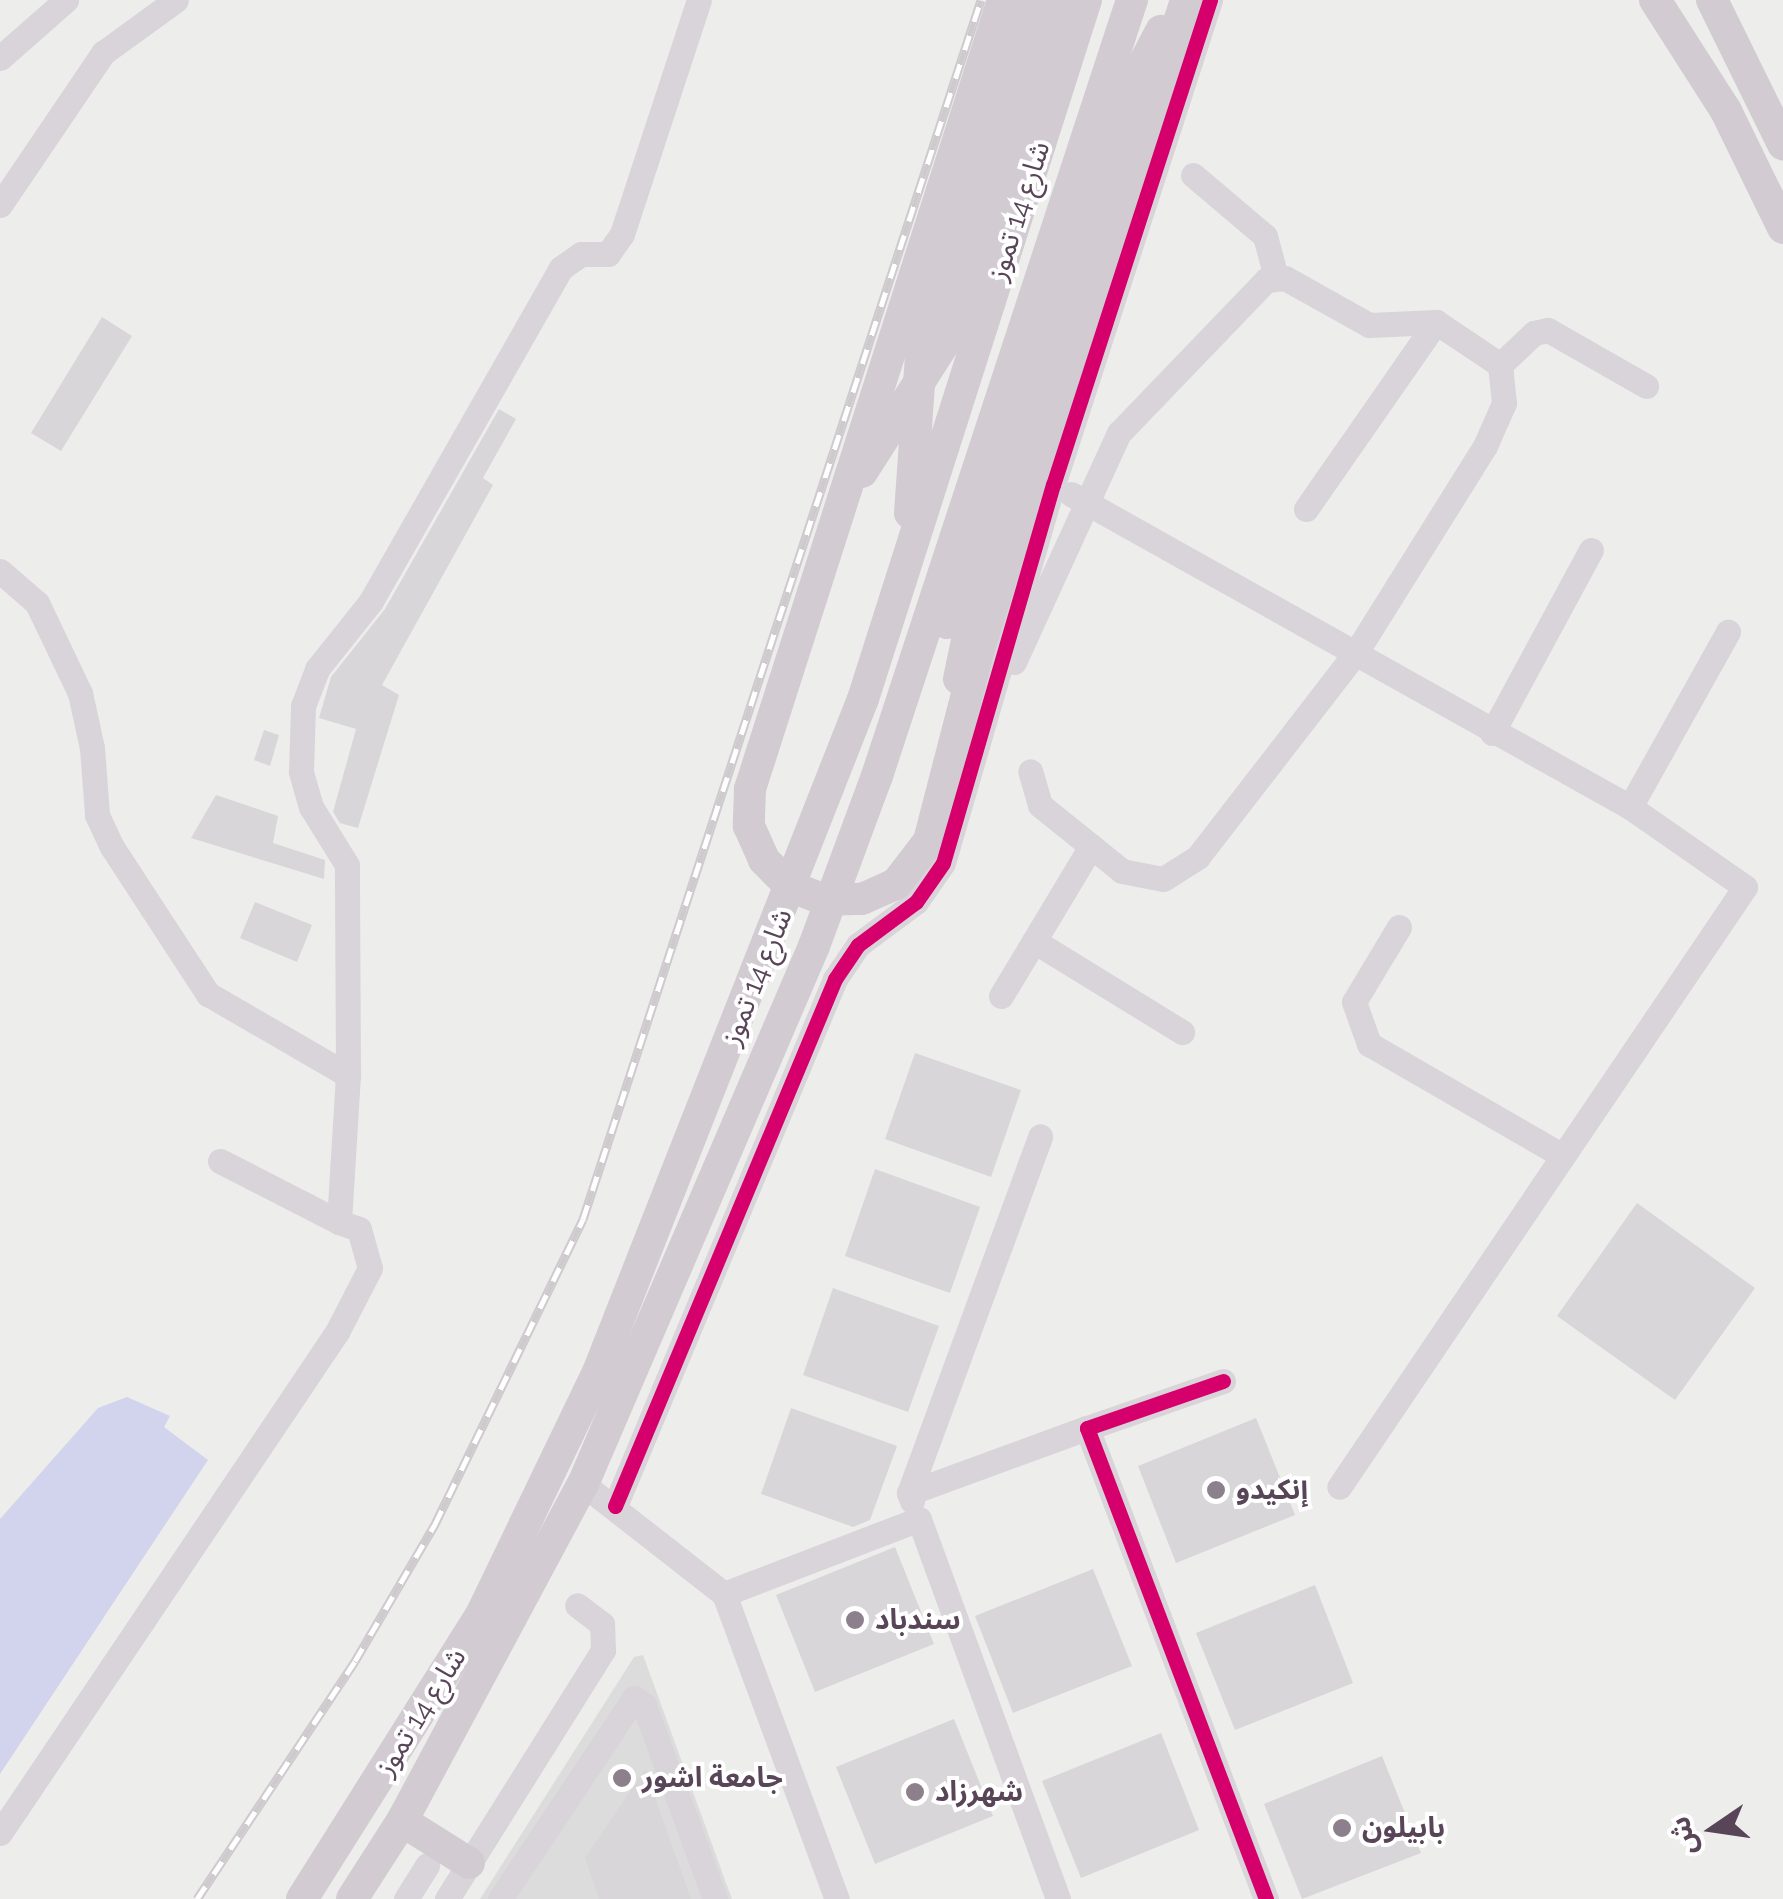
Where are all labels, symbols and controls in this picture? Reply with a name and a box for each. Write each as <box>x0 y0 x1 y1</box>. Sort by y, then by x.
street label: شارع 14 تموز <box>981 137 1057 285</box>
street label: شارع 14 تموز <box>714 904 800 1050</box>
place label: إنكيدو <box>1236 1473 1308 1507</box>
marker: إنكيدو <box>1205 1479 1227 1501</box>
place label: سندباد <box>875 1603 961 1637</box>
marker: سندباد <box>844 1609 866 1631</box>
street label: شارع 14 تموز <box>369 1642 473 1782</box>
place label: جامعة اشور <box>642 1761 783 1795</box>
marker: جامعة اشور <box>611 1767 633 1789</box>
place label: شهرزاد <box>935 1775 1023 1809</box>
north arrow <box>1663 1779 1763 1879</box>
marker: شهرزاد <box>904 1781 926 1803</box>
place label: بابيلون <box>1362 1811 1445 1845</box>
text: ش <box>1663 1813 1704 1858</box>
marker: بابيلون <box>1331 1817 1353 1839</box>

